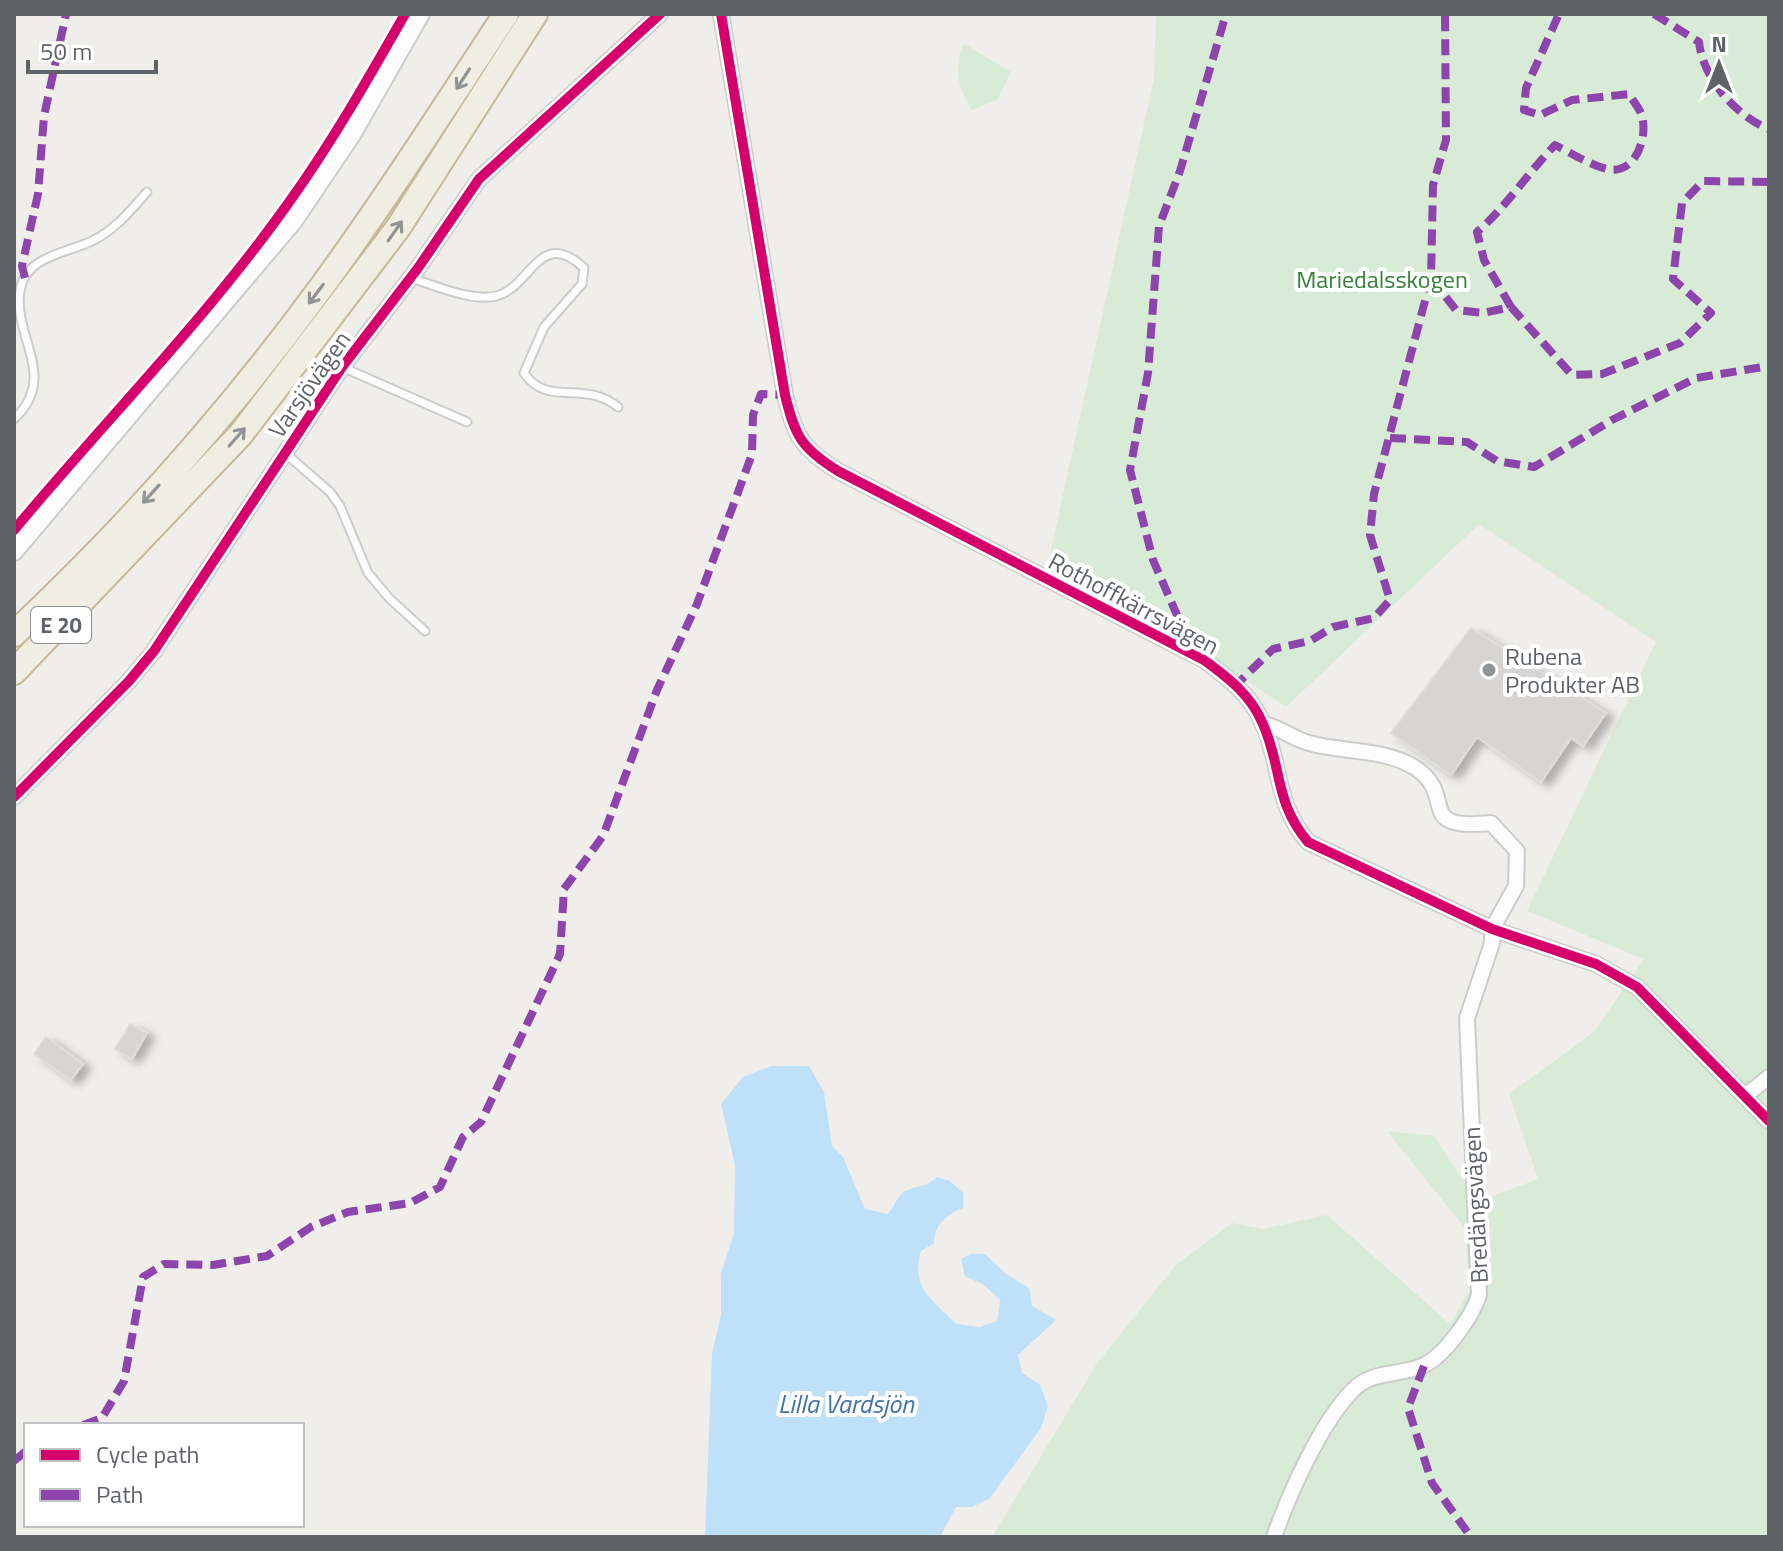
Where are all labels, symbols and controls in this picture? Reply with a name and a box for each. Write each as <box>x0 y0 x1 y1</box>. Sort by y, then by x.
scale bar <box>28 24 156 74</box>
north arrow <box>1679 24 1759 104</box>
text: N <box>1711 27 1727 61</box>
text: 50 m <box>40 33 92 69</box>
one-way arrow <box>455 67 471 90</box>
one-way arrow <box>386 221 403 242</box>
park label: Mariedalsskogen <box>1296 261 1468 297</box>
one-way arrow <box>308 283 325 304</box>
street label: Varsjövägen <box>259 323 359 445</box>
one-way arrow <box>228 428 246 448</box>
one-way arrow <box>142 484 160 504</box>
street label: Rothoffkärrsvägen <box>1042 543 1226 663</box>
road number: E 20 <box>31 607 91 643</box>
place label: Rubena Produkter AB <box>1505 638 1640 702</box>
marker: Rubena Produkter AB <box>1480 661 1498 679</box>
street label: Bredängsvägen <box>1453 1126 1497 1284</box>
water label: Lilla Vardsjön <box>778 1384 915 1423</box>
legend <box>24 1423 304 1527</box>
text: Cycle path <box>96 1436 199 1472</box>
text: Path <box>96 1476 143 1512</box>

